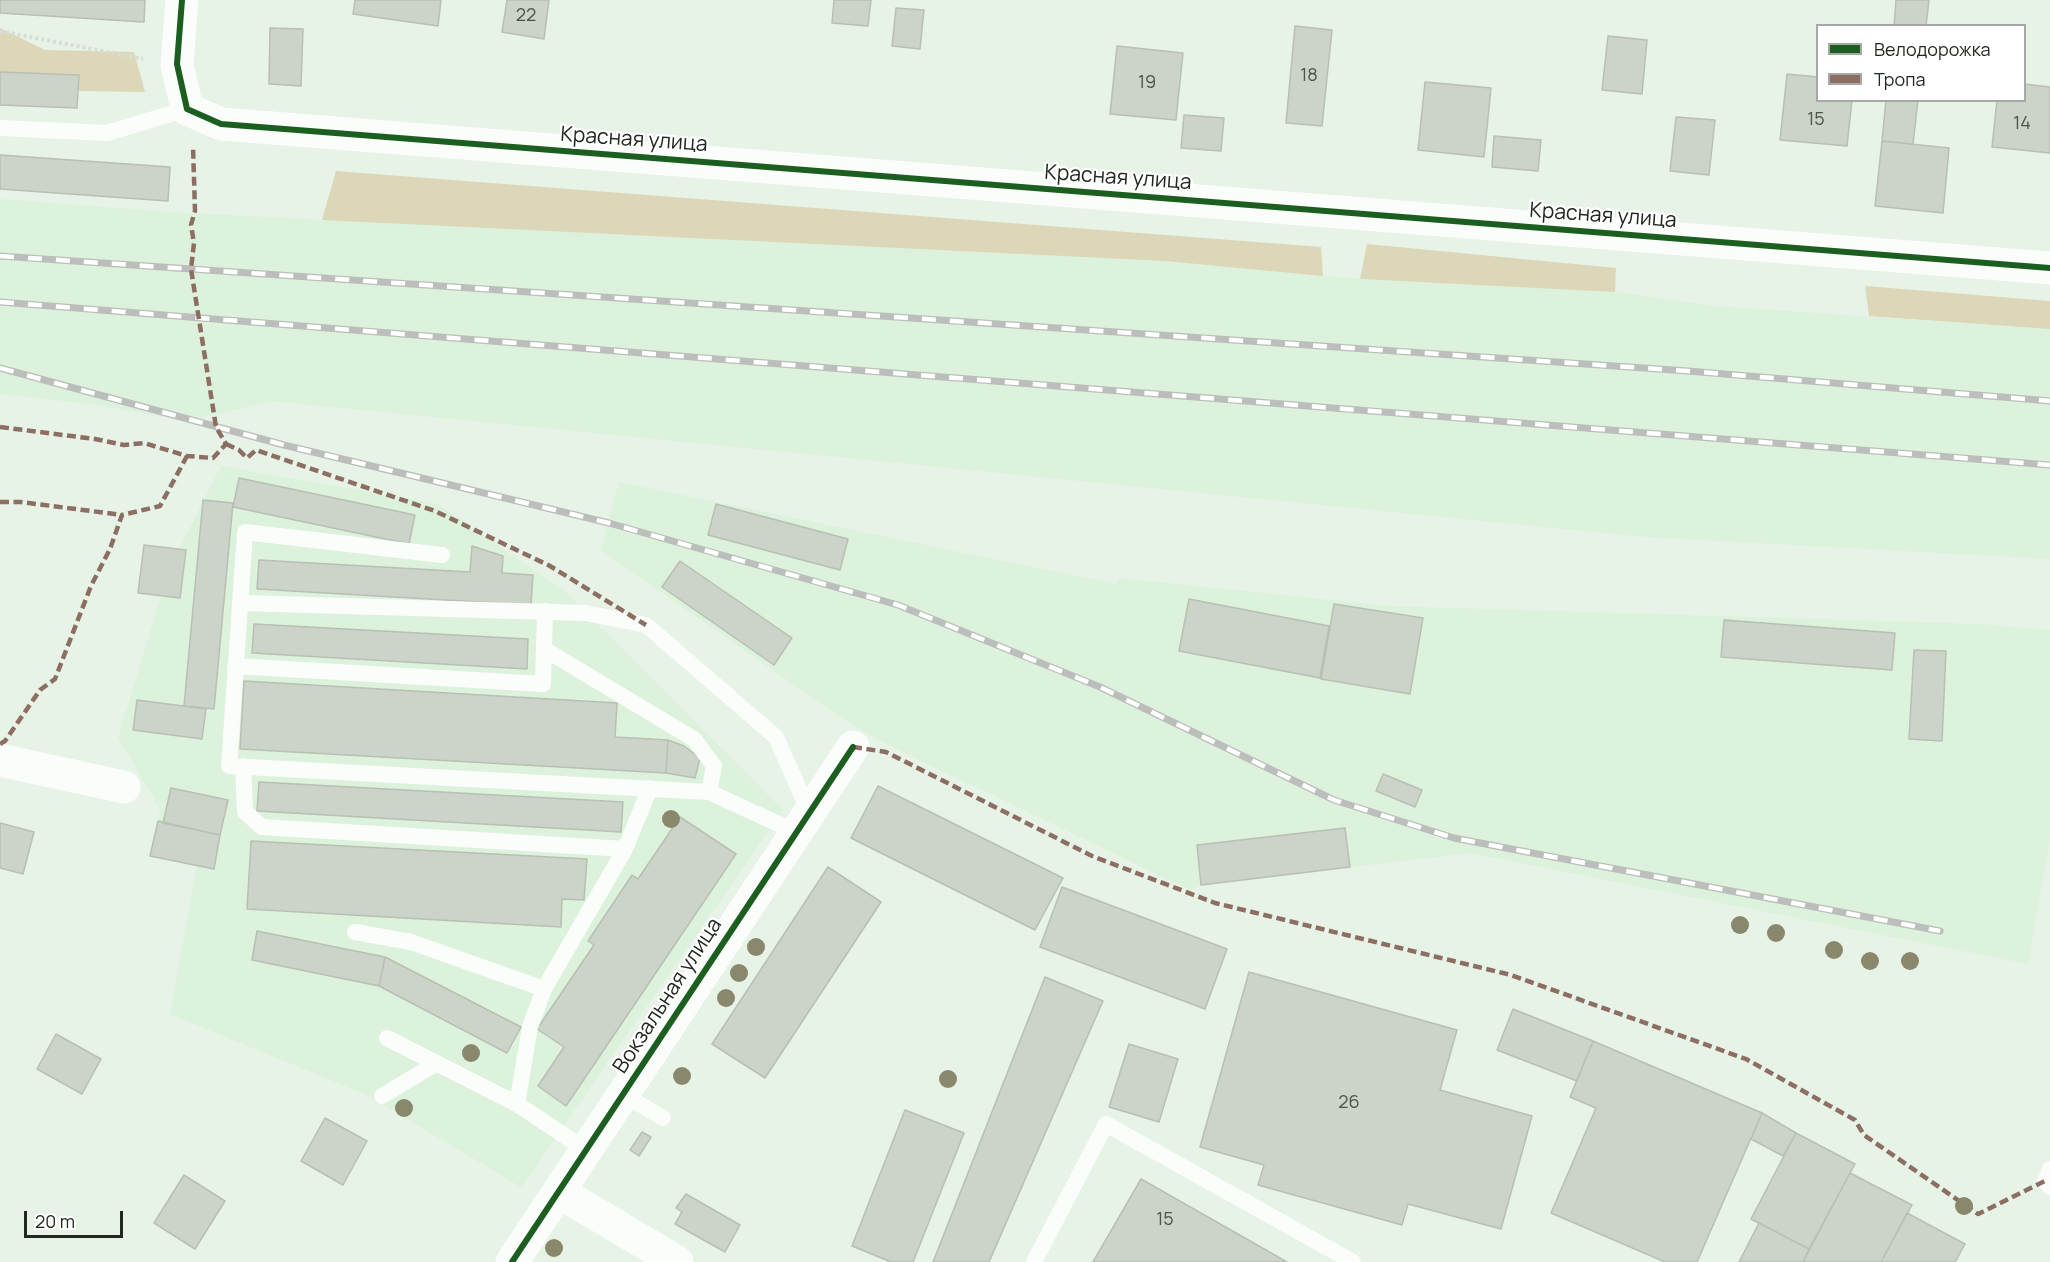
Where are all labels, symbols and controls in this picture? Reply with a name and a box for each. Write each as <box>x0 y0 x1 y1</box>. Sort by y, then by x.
house number: 22 <box>516 5 536 27</box>
legend <box>1816 24 2026 102</box>
text: Велодорожка <box>1874 37 1991 61</box>
house number: 18 <box>1300 65 1318 87</box>
text: Тропа <box>1874 67 1925 91</box>
house number: 19 <box>1138 72 1156 94</box>
house number: 15 <box>1807 109 1825 131</box>
house number: 14 <box>2013 113 2031 135</box>
street label: Красная улица <box>560 122 708 158</box>
street label: Красная улица <box>1044 160 1192 196</box>
street label: Красная улица <box>1529 198 1677 234</box>
street label: Вокзальная улица <box>608 914 728 1078</box>
house number: 26 <box>1338 1092 1360 1114</box>
scale bar <box>27 1199 126 1237</box>
text: 20 m <box>35 1209 75 1233</box>
house number: 15 <box>1156 1209 1174 1231</box>

